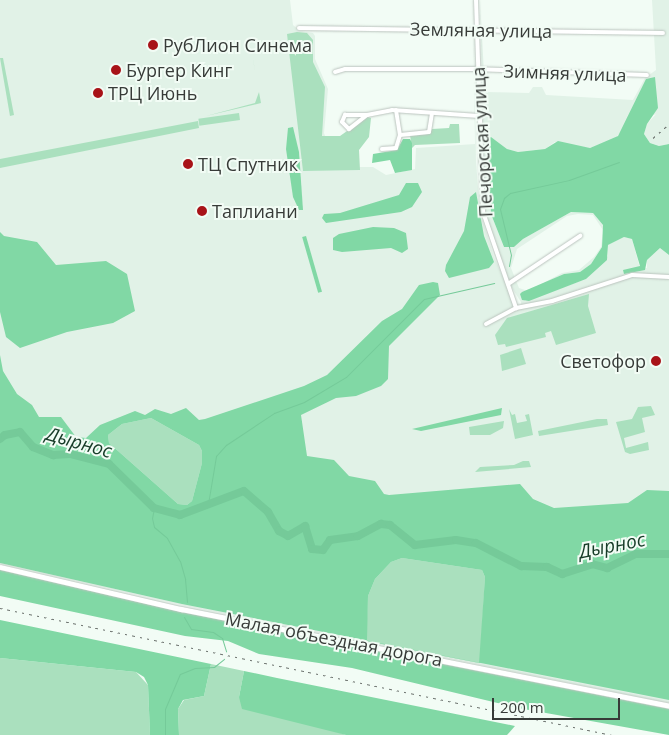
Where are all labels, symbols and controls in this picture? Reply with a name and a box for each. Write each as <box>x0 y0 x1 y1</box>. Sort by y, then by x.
street label: Земляная улица <box>410 18 552 42</box>
place label: РубЛион Синема <box>163 34 312 56</box>
marker: РубЛион Синема <box>147 39 159 51</box>
place label: Бургер Кинг <box>126 59 232 81</box>
street label: Зимняя улица <box>503 60 627 86</box>
marker: Бургер Кинг <box>110 64 122 76</box>
street label: Печорская улица <box>467 66 497 218</box>
place label: ТРЦ Июнь <box>108 82 197 104</box>
marker: ТРЦ Июнь <box>92 87 104 99</box>
place label: ТЦ Спутник <box>198 153 298 175</box>
marker: ТЦ Спутник <box>182 158 194 170</box>
place label: Таплиани <box>212 200 298 222</box>
marker: Таплиани <box>196 205 208 217</box>
place label: Светофор <box>560 350 646 372</box>
marker: Светофор <box>650 355 662 367</box>
water label: Дырнос <box>44 423 114 463</box>
water label: Дырнос <box>577 528 647 564</box>
street label: Малая объездная дорога <box>223 607 445 671</box>
scale bar <box>494 688 622 720</box>
text: 200 m <box>500 697 544 717</box>

